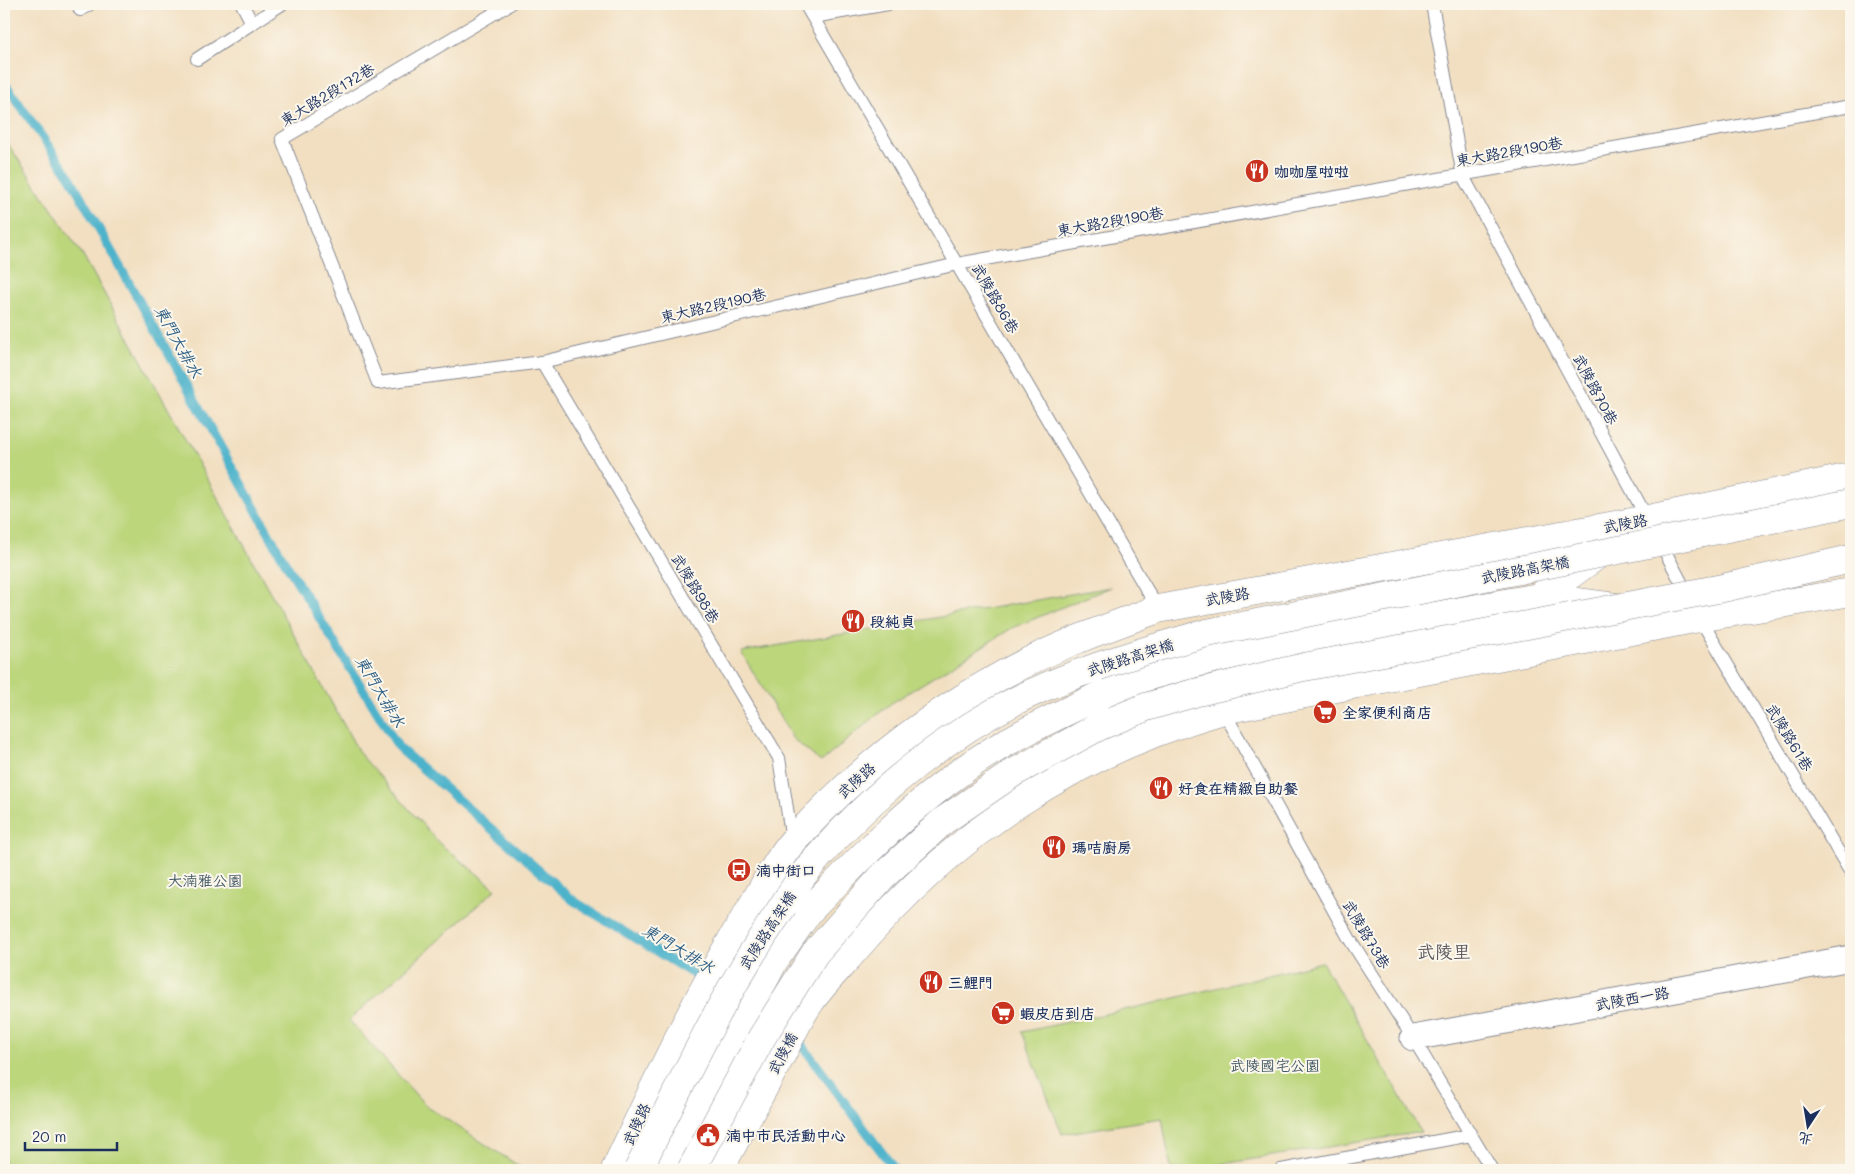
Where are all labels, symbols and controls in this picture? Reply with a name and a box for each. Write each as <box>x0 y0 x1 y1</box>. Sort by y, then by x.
street label: 東大路2段172巷 <box>276 58 378 130</box>
street label: 東大路2段190巷 <box>1454 132 1564 170</box>
restaurant icon: 咖咖屋啦啦 <box>1244 158 1270 184</box>
place label: 咖咖屋啦啦 <box>1274 161 1349 181</box>
street label: 東大路2段190巷 <box>1055 202 1165 240</box>
street label: 武陵路86巷 <box>968 259 1024 337</box>
street label: 東大路2段190巷 <box>658 283 768 327</box>
water label: 東門大排水 <box>150 301 208 382</box>
street label: 武陵路70巷 <box>1569 350 1623 428</box>
street label: 武陵路 <box>1601 509 1649 537</box>
street label: 武陵路98巷 <box>667 549 725 627</box>
street label: 武陵路高架橋 <box>1479 551 1571 587</box>
street label: 武陵路 <box>1203 582 1251 610</box>
restaurant icon: 段純貞 <box>840 608 866 634</box>
place label: 段純貞 <box>870 611 915 631</box>
street label: 武陵路高架橋 <box>1084 634 1176 680</box>
water label: 東門大排水 <box>351 651 411 732</box>
supermarket icon: 全家便利商店 <box>1312 699 1338 725</box>
street label: 武陵路61巷 <box>1762 699 1818 775</box>
place label: 全家便利商店 <box>1342 702 1432 722</box>
street label: 武陵路 <box>833 758 879 802</box>
restaurant icon: 好食在精緻自助餐 <box>1148 775 1174 801</box>
place label: 好食在精緻自助餐 <box>1178 778 1298 798</box>
restaurant icon: 瑪咭廚房 <box>1041 834 1067 860</box>
place label: 瑪咭廚房 <box>1071 837 1132 857</box>
bus stop icon: 湳中街口 <box>726 857 752 883</box>
place label: 湳中街口 <box>756 860 816 880</box>
park label: 大湳雅公園 <box>167 870 243 890</box>
street label: 武陵路高架橋 <box>734 887 800 973</box>
street label: 武陵路73巷 <box>1339 896 1395 972</box>
water label: 東門大排水 <box>639 918 720 978</box>
district label: 武陵里 <box>1417 939 1471 963</box>
restaurant icon: 三鯉門 <box>918 969 944 995</box>
place label: 三鯉門 <box>948 972 993 992</box>
street label: 武陵西一路 <box>1593 982 1671 1014</box>
supermarket icon: 蝦皮店到店 <box>990 1000 1016 1026</box>
place label: 蝦皮店到店 <box>1020 1003 1095 1023</box>
street label: 武陵橋 <box>763 1028 801 1078</box>
park label: 武陵國宅公園 <box>1230 1055 1320 1075</box>
street label: 武陵路 <box>617 1099 655 1149</box>
north arrow <box>1782 1102 1832 1152</box>
scale bar <box>25 1119 118 1151</box>
public building icon: 湳中市民活動中心 <box>695 1122 721 1148</box>
place label: 湳中市民活動中心 <box>726 1125 846 1145</box>
text: 20 m <box>32 1126 66 1146</box>
text: 北 <box>1796 1128 1814 1150</box>

